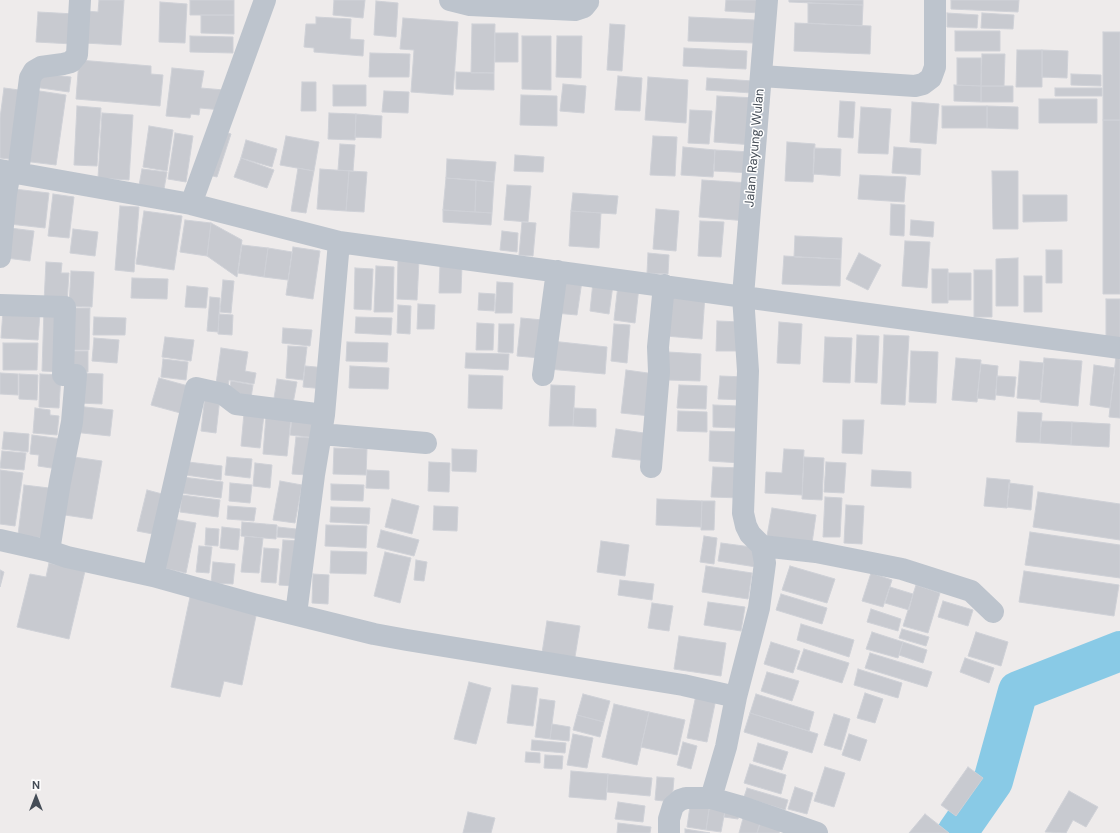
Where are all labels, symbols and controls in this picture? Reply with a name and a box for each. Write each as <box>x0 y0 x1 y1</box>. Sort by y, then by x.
street label: Jalan Rayung Wulan <box>742 88 768 208</box>
north arrow <box>16 777 56 817</box>
text: N <box>32 778 40 792</box>

